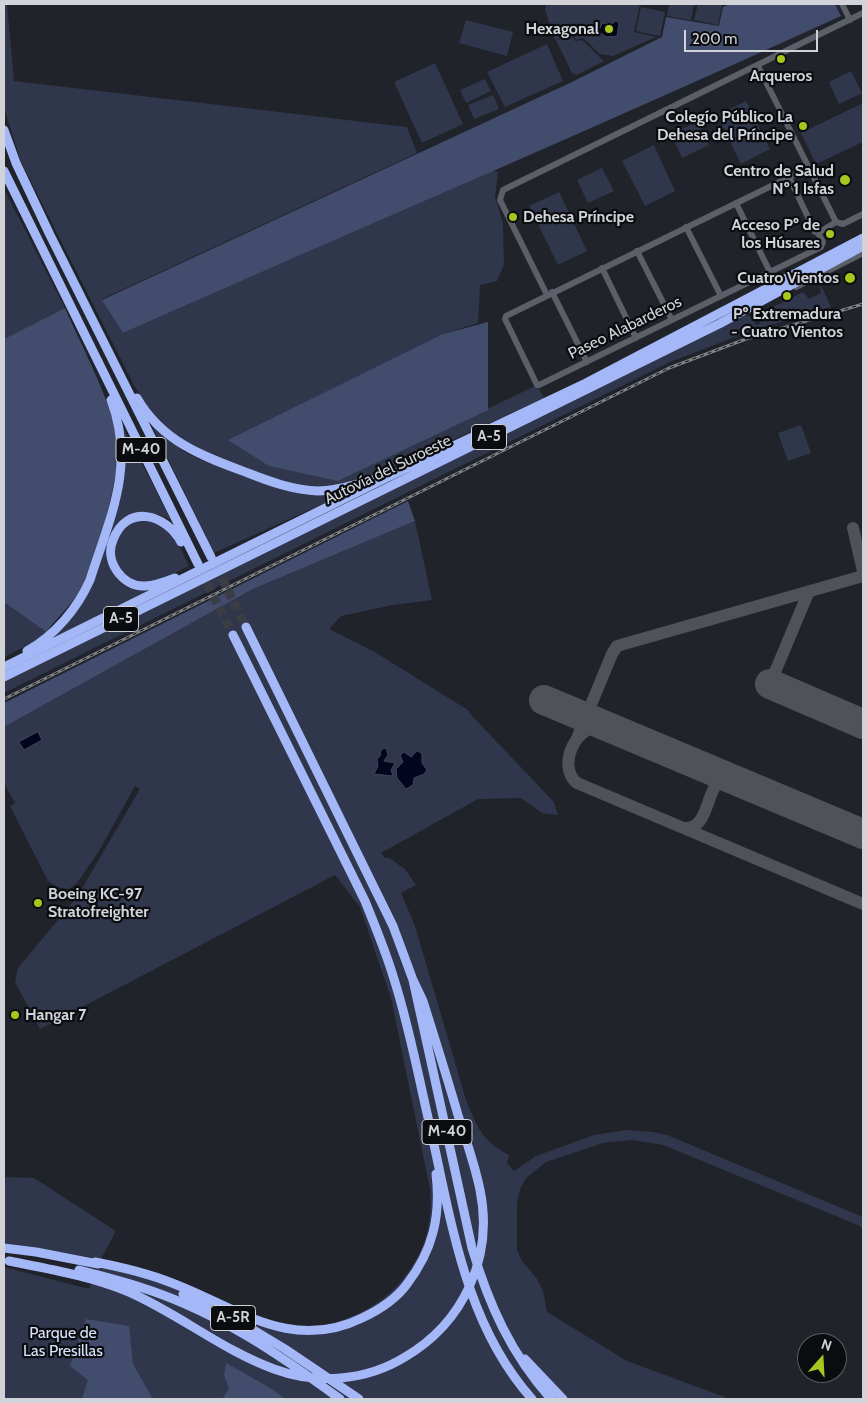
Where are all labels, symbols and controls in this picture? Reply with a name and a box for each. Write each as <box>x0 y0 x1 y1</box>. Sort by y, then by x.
place label: Hexagonal <box>525 19 599 39</box>
scale bar <box>687 20 821 52</box>
marker: Hexagonal <box>603 23 615 35</box>
text: 200 m <box>692 30 737 48</box>
marker: Arqueros <box>775 53 787 65</box>
place label: Arqueros <box>750 66 812 86</box>
place label: Colegío Público La Dehesa del Príncipe <box>657 107 793 145</box>
marker: Colegío Público La Dehesa del Príncipe <box>797 120 809 132</box>
place label: Centro de Salud Nº 1 Isfas <box>724 161 834 199</box>
marker: Centro de Salud Nº 1 Isfas <box>838 173 852 187</box>
place label: Dehesa Príncipe <box>523 207 634 227</box>
marker: Dehesa Príncipe <box>507 211 519 223</box>
place label: Acceso Pº de los Húsares <box>731 215 820 253</box>
marker: Acceso Pº de los Húsares <box>824 228 836 240</box>
place label: Cuatro Vientos <box>737 268 839 288</box>
marker: Cuatro Vientos <box>843 271 857 285</box>
marker: Pº Extremadura - Cuatro Vientos <box>781 290 793 302</box>
street label: Paseo Alabarderos <box>565 292 685 364</box>
place label: Pº Extremadura - Cuatro Vientos <box>731 304 843 342</box>
road number: A-5 <box>472 424 506 450</box>
street label: Autovía del Suroeste <box>321 431 455 509</box>
road number: M-40 <box>116 438 166 462</box>
road number: A-5 <box>104 606 138 632</box>
place label: Boeing KC-97 Stratofreighter <box>48 884 149 922</box>
marker: Boeing KC-97 Stratofreighter <box>32 897 44 909</box>
place label: Hangar 7 <box>25 1005 86 1025</box>
marker: Hangar 7 <box>9 1009 21 1021</box>
road number: M-40 <box>422 1120 472 1144</box>
road number: A-5R <box>210 1306 256 1330</box>
park label: Parque de Las Presillas <box>23 1323 103 1361</box>
north arrow <box>797 1333 847 1383</box>
text: N <box>819 1335 834 1355</box>

